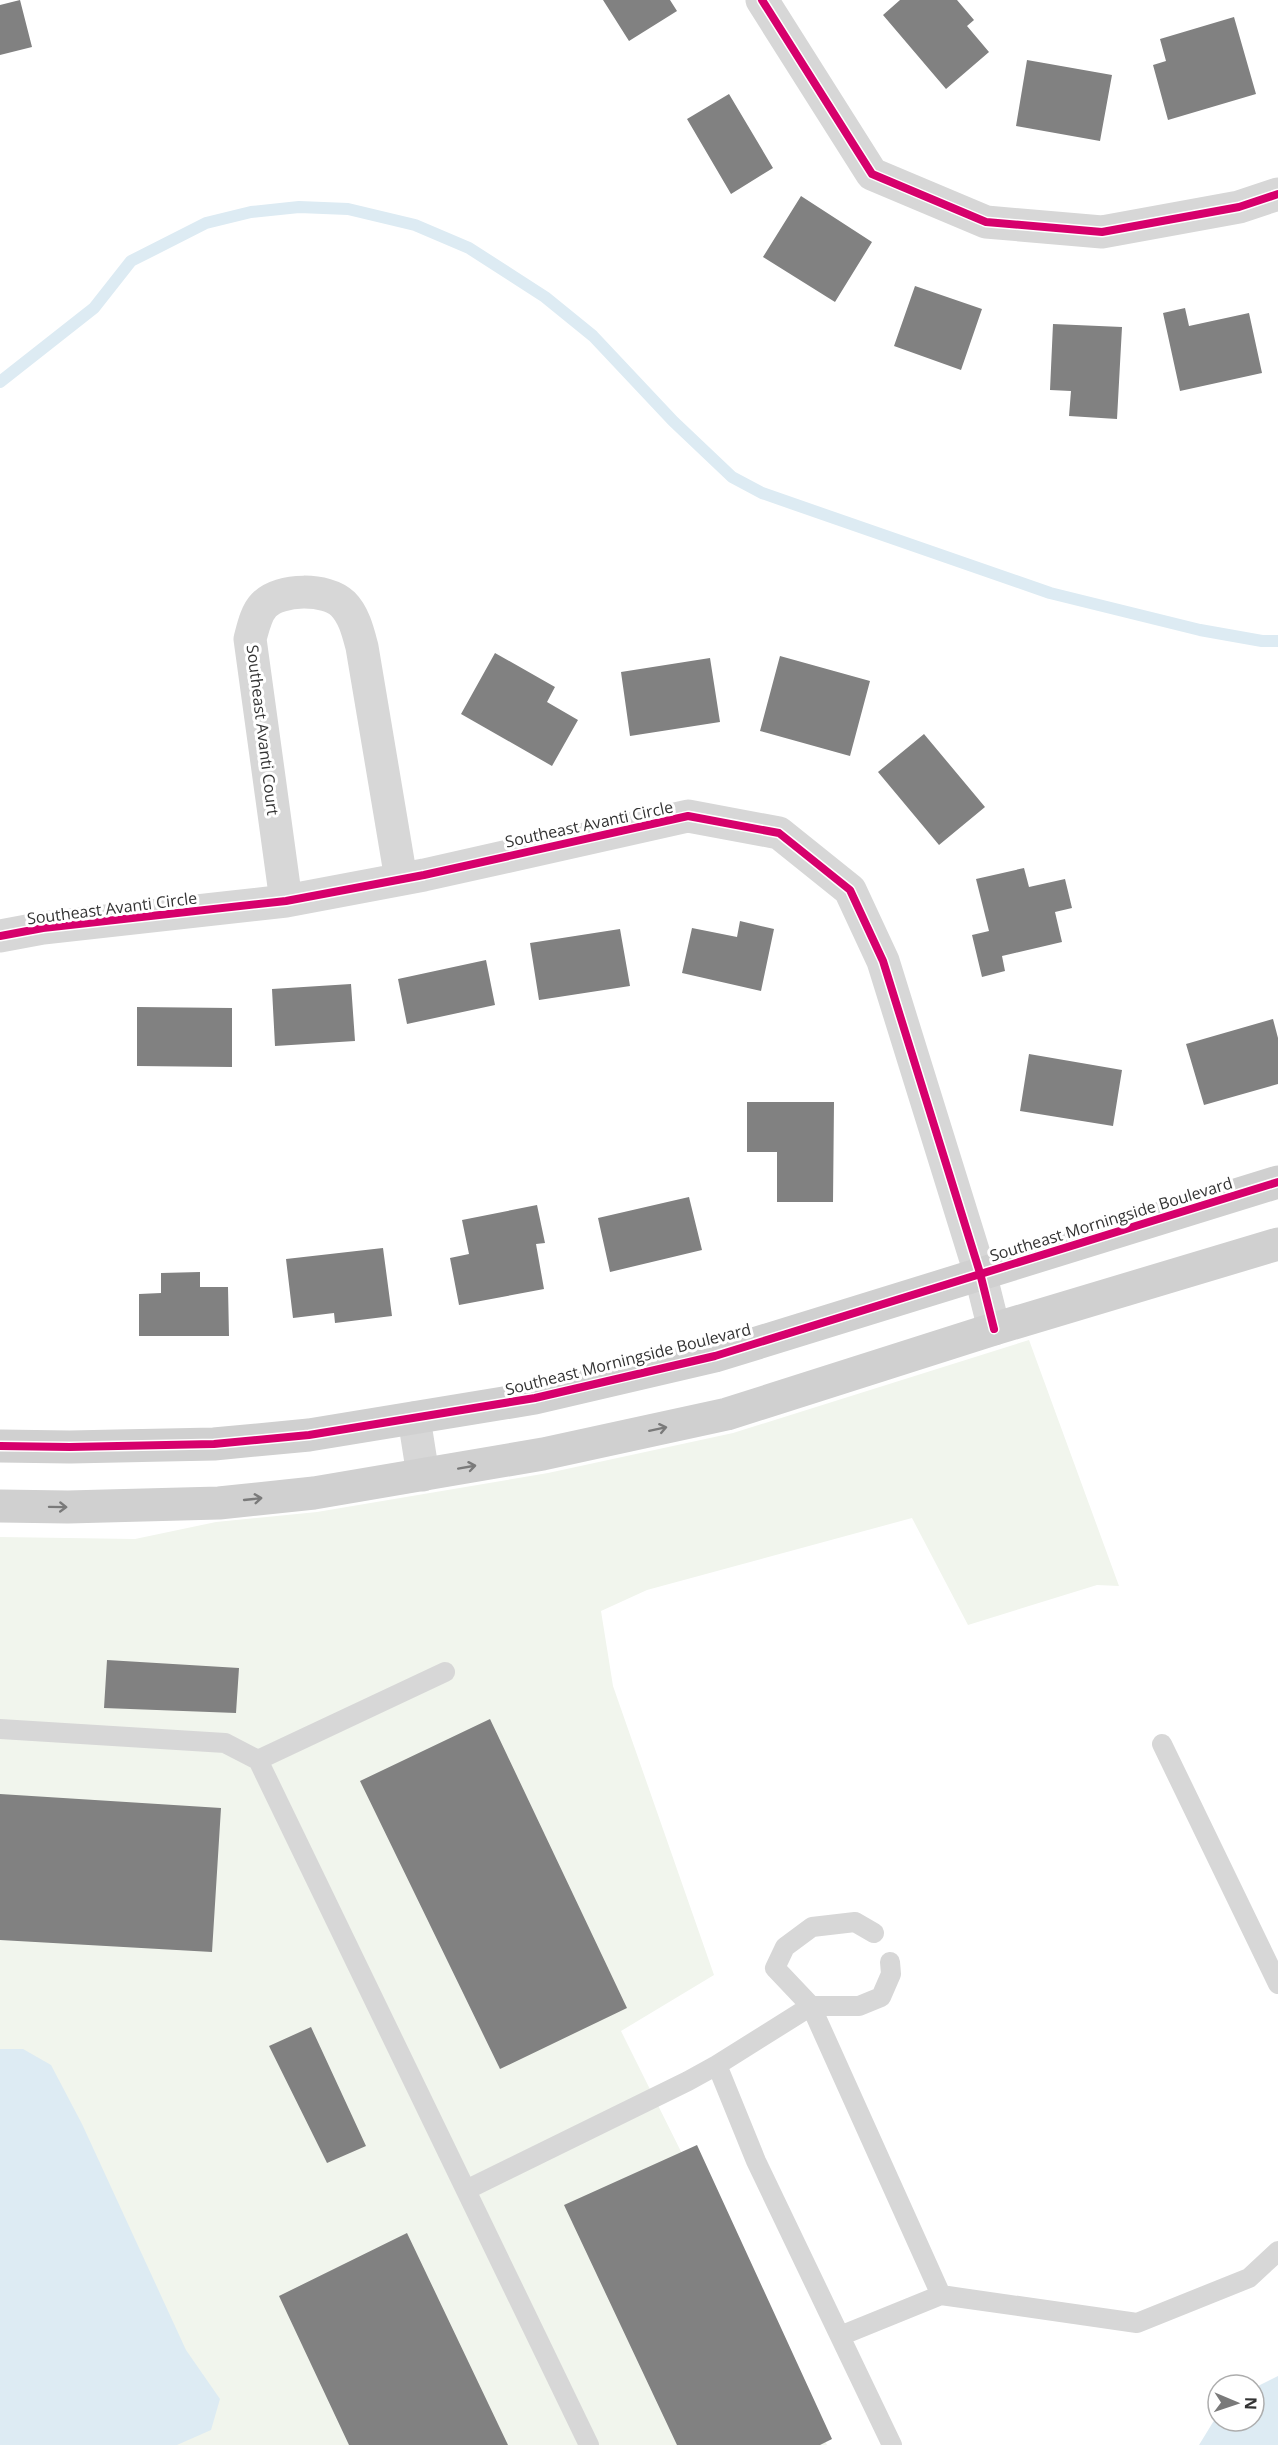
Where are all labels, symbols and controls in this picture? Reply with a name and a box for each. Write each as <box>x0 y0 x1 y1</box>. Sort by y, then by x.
street label: Southeast Avanti Court <box>242 644 284 817</box>
street label: Southeast Avanti Circle <box>503 795 675 853</box>
street label: Southeast Avanti Circle <box>26 887 198 929</box>
street label: Southeast Morningside Boulevard <box>987 1172 1235 1266</box>
street label: Southeast Morningside Boulevard <box>503 1318 753 1400</box>
one-way arrow <box>648 1423 667 1434</box>
one-way arrow <box>456 1462 476 1473</box>
one-way arrow <box>243 1493 263 1504</box>
one-way arrow <box>48 1501 68 1513</box>
north arrow <box>1206 2373 1266 2433</box>
text: N <box>1240 2397 1262 2410</box>

